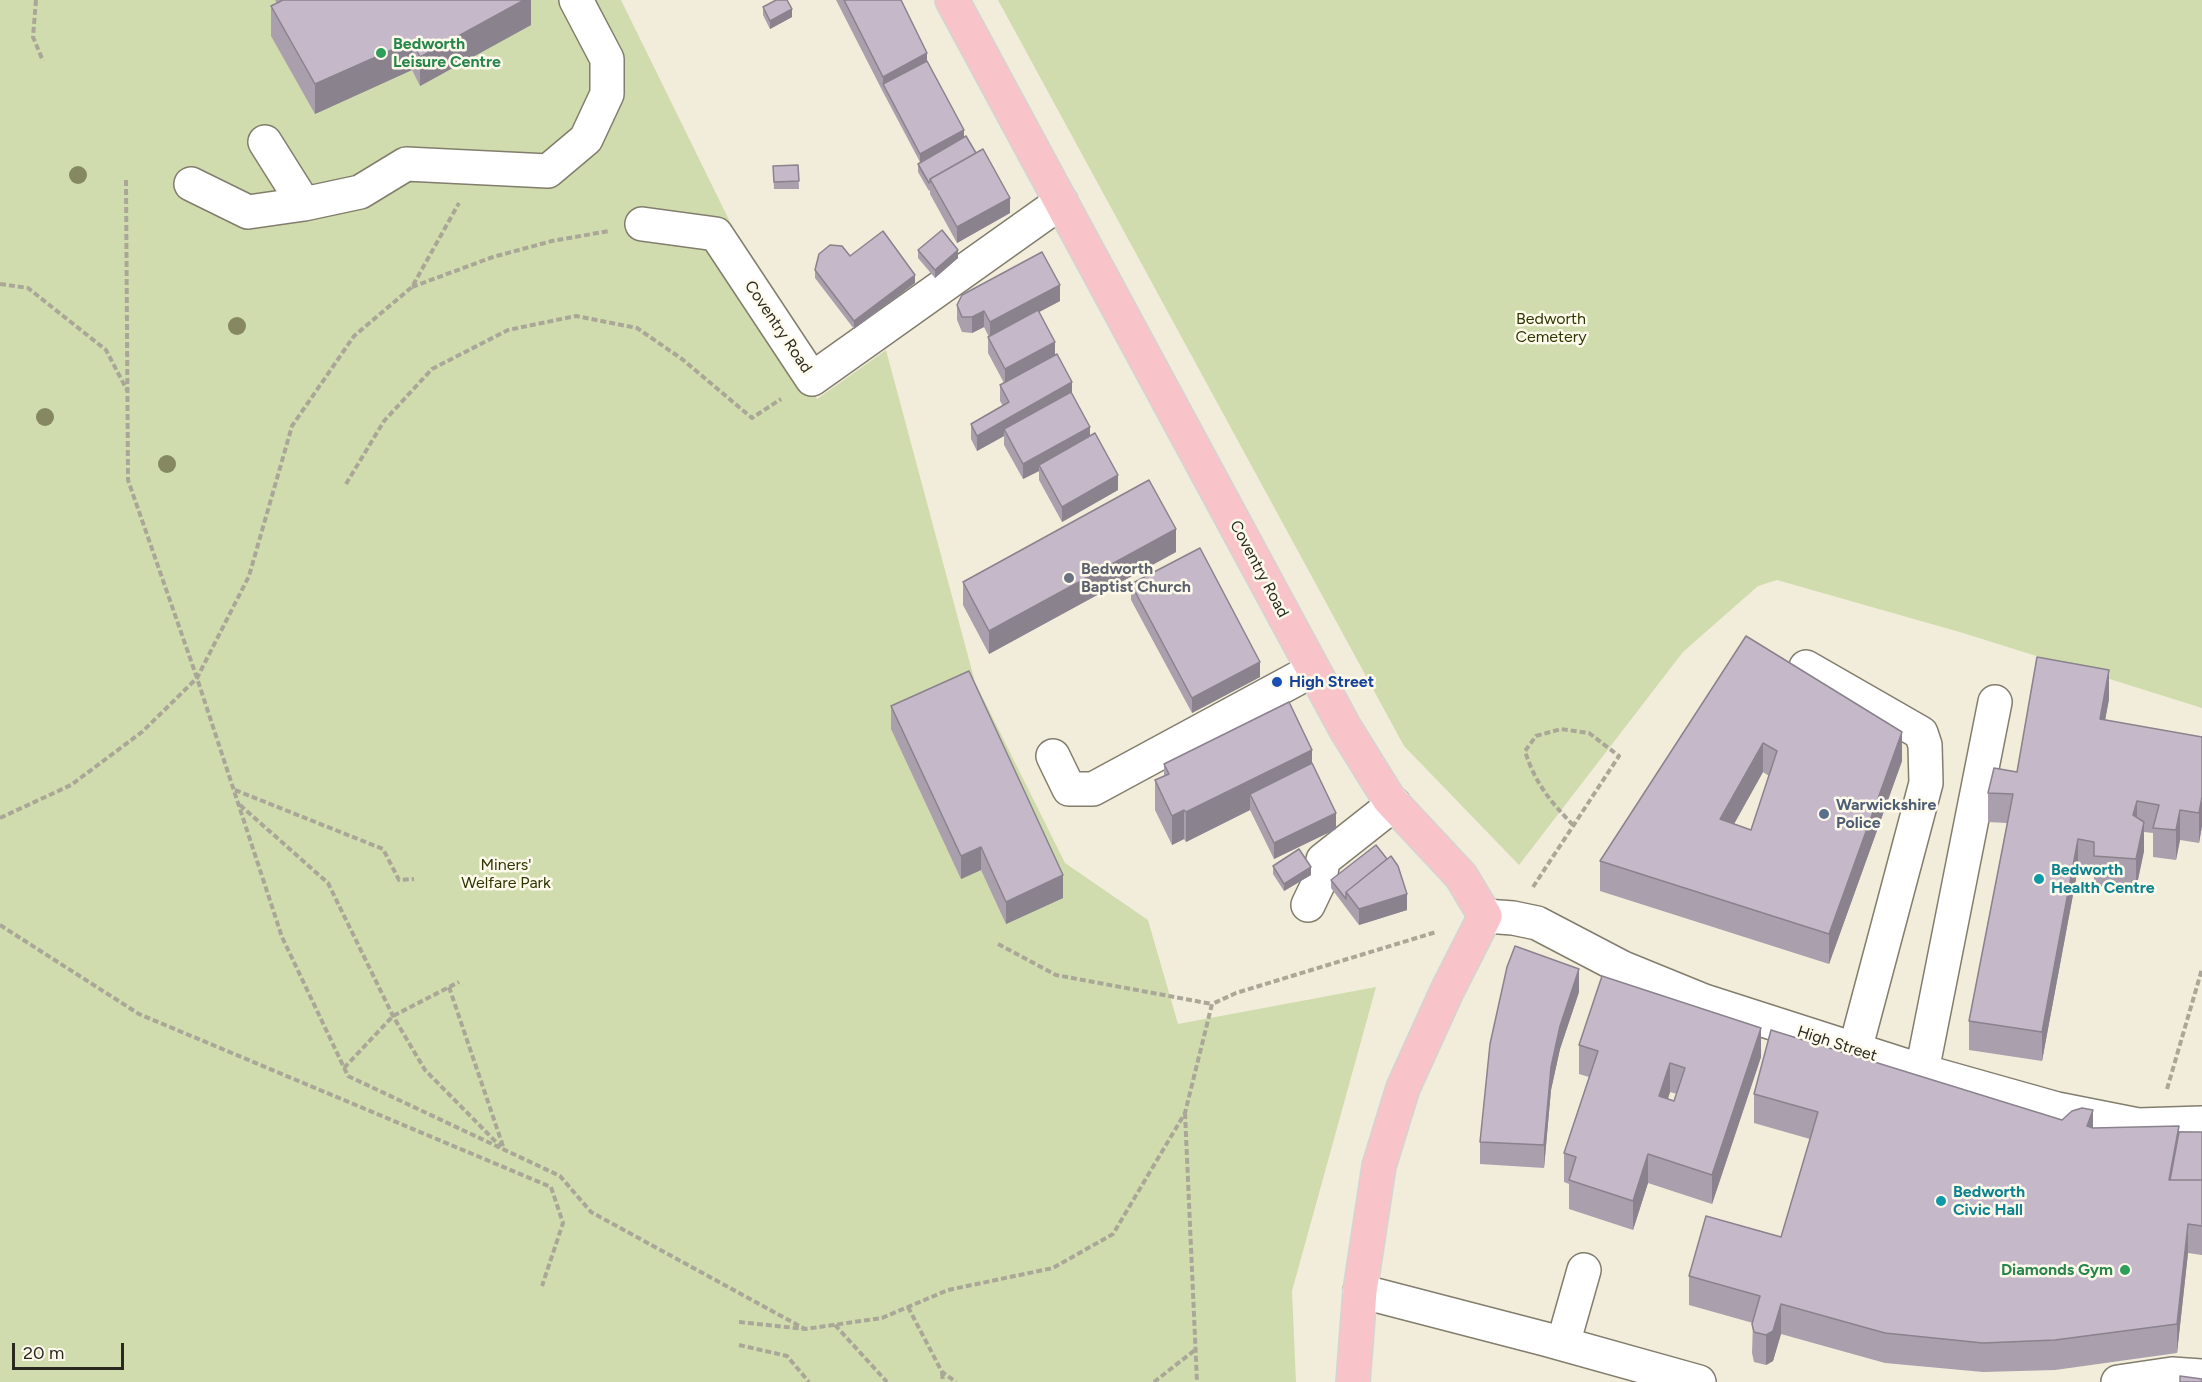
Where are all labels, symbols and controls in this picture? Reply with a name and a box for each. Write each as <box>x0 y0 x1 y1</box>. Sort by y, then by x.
place label: Bedworth Leisure Centre <box>393 34 501 72</box>
marker: Bedworth Leisure Centre <box>374 46 388 60</box>
street label: Coventry Road <box>740 277 816 377</box>
park label: Bedworth Cemetery <box>1515 309 1587 347</box>
street label: Coventry Road <box>1225 517 1293 621</box>
place label: Bedworth Baptist Church <box>1081 559 1191 597</box>
marker: Bedworth Baptist Church <box>1062 571 1076 585</box>
place label: High Street <box>1289 672 1374 692</box>
marker: High Street <box>1270 675 1284 689</box>
place label: Warwickshire Police <box>1836 795 1936 833</box>
marker: Warwickshire Police <box>1817 807 1831 821</box>
park label: Miners' Welfare Park <box>461 855 551 893</box>
place label: Bedworth Health Centre <box>2051 860 2155 898</box>
marker: Bedworth Health Centre <box>2032 872 2046 886</box>
street label: High Street <box>1795 1022 1879 1066</box>
place label: Bedworth Civic Hall <box>1953 1182 2025 1220</box>
marker: Bedworth Civic Hall <box>1934 1194 1948 1208</box>
place label: Diamonds Gym <box>2001 1260 2113 1280</box>
marker: Diamonds Gym <box>2118 1263 2132 1277</box>
scale bar <box>15 1331 128 1369</box>
text: 20 m <box>23 1342 64 1364</box>

